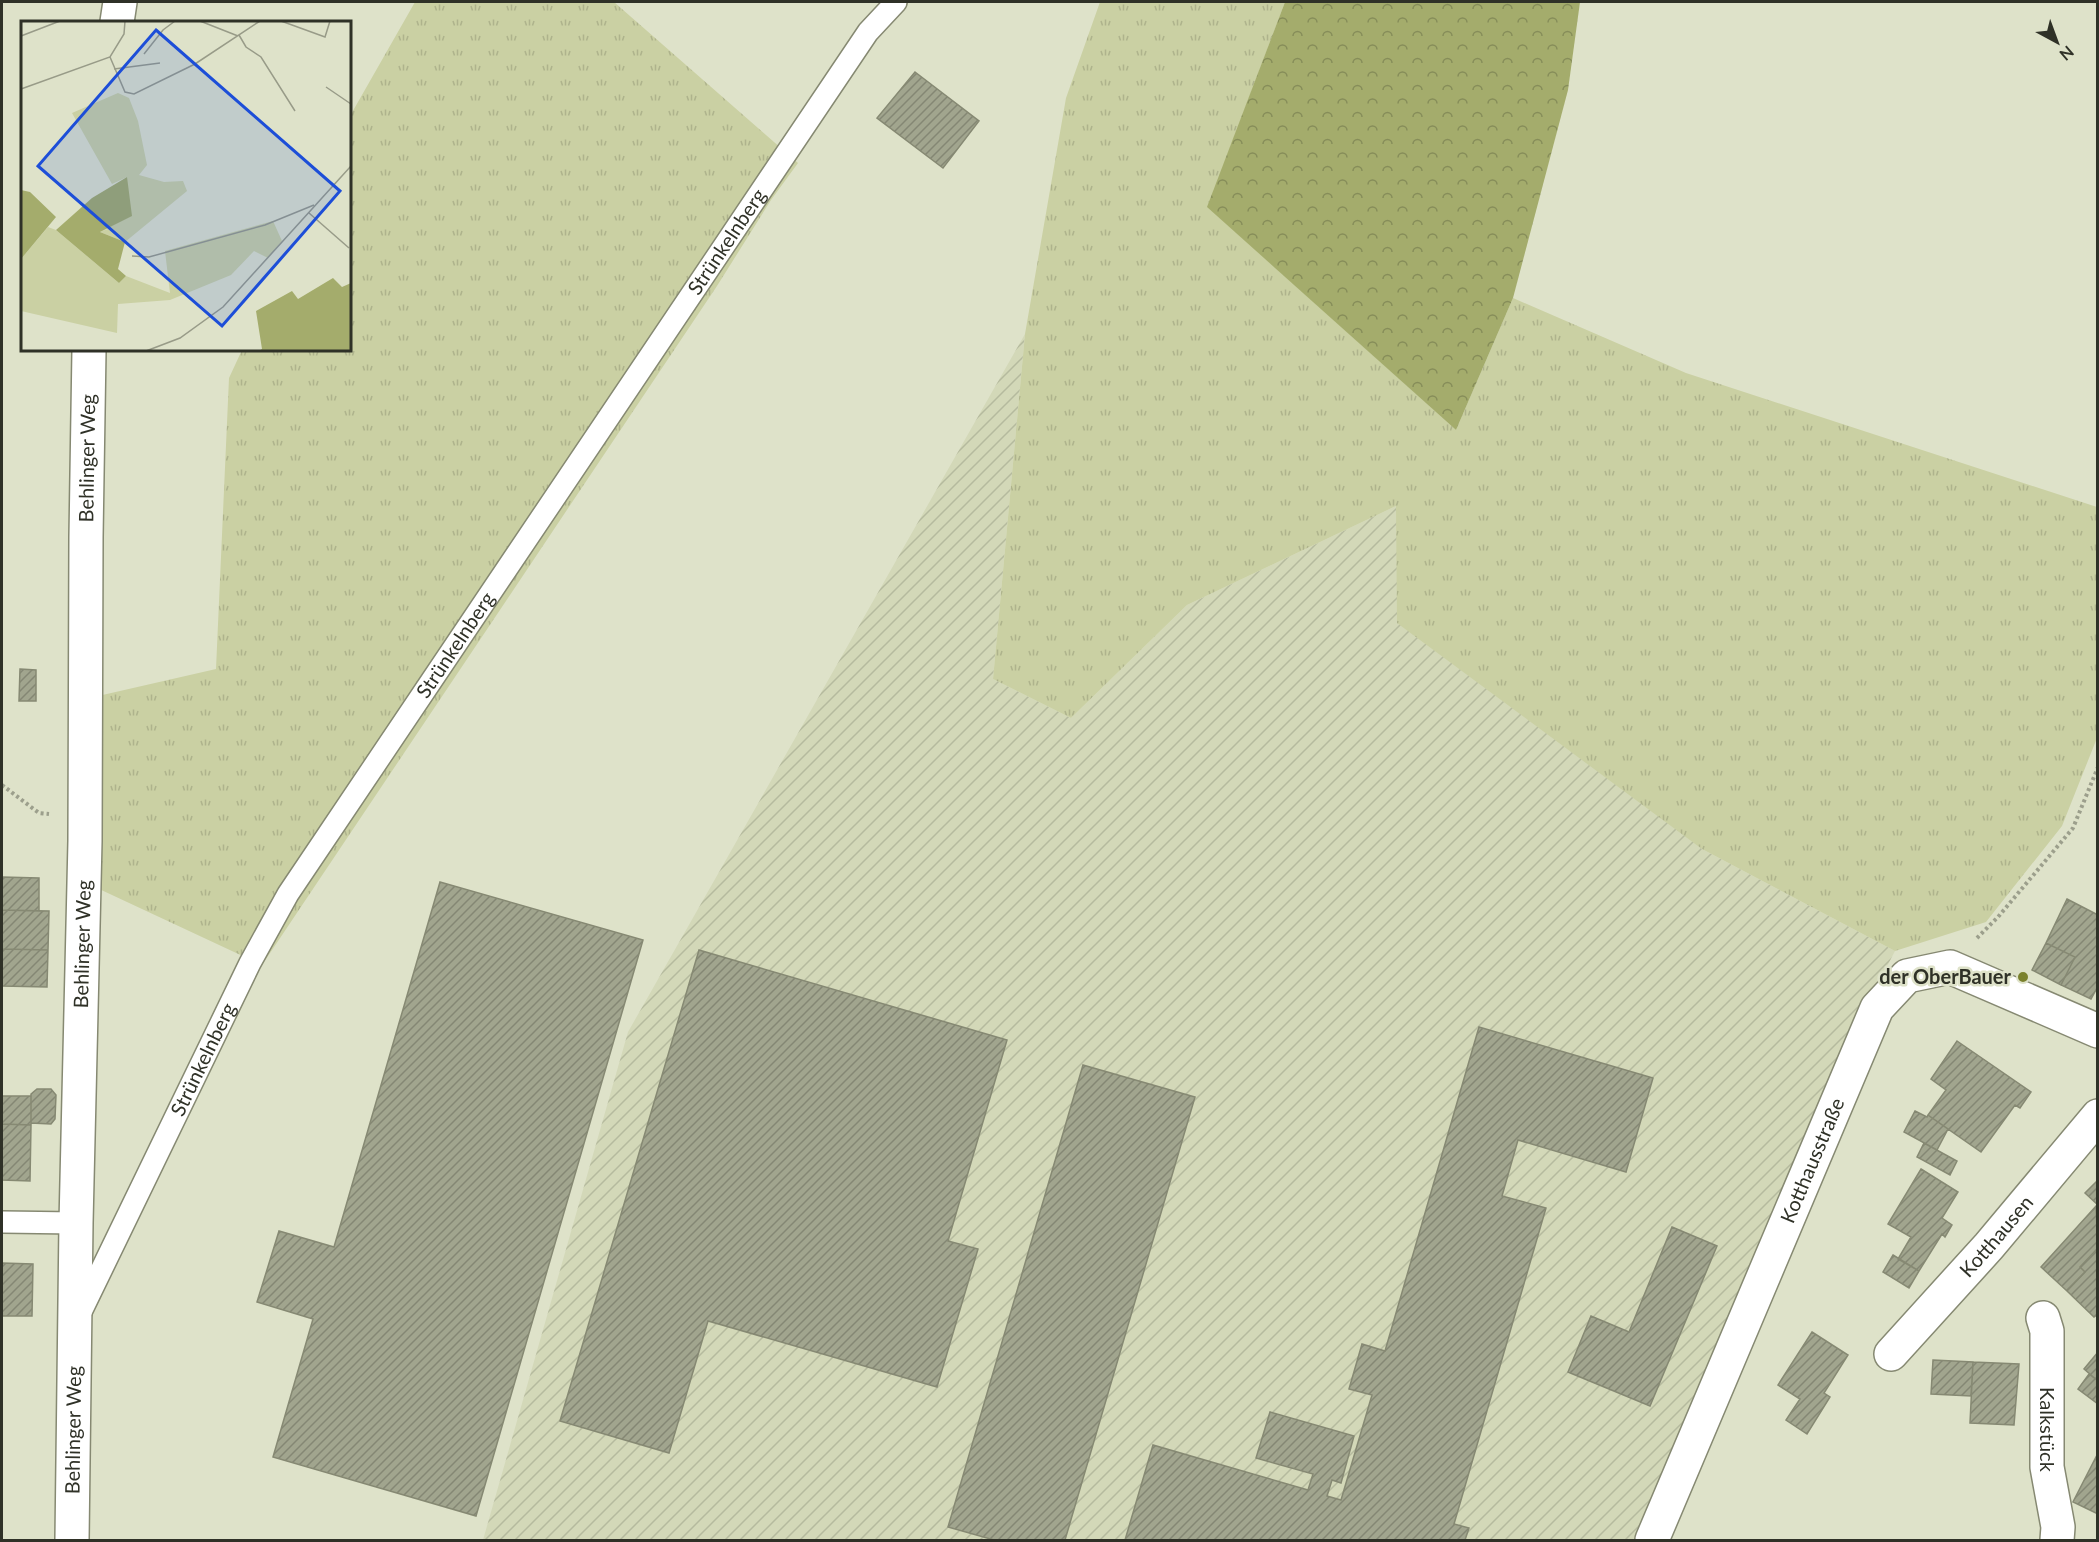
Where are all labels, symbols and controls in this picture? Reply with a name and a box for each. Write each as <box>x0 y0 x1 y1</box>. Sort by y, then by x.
north arrow <box>2027 12 2087 72</box>
inset map <box>21 21 351 351</box>
text: N <box>2056 42 2078 65</box>
street label: Strünkelnberg <box>682 184 770 299</box>
street label: Behlinger Weg <box>73 394 99 522</box>
street label: Strünkelnberg <box>410 587 499 702</box>
street label: Behlinger Weg <box>68 880 95 1009</box>
place label: der OberBauer <box>1879 964 2012 988</box>
marker: der OberBauer <box>2016 970 2030 984</box>
street label: Strünkelnberg <box>165 999 240 1119</box>
street label: Kotthausstraße <box>1775 1094 1849 1226</box>
street label: Kotthausen <box>1954 1190 2037 1281</box>
street label: Behlinger Weg <box>60 1366 85 1494</box>
street label: Kalkstück <box>2036 1387 2060 1473</box>

